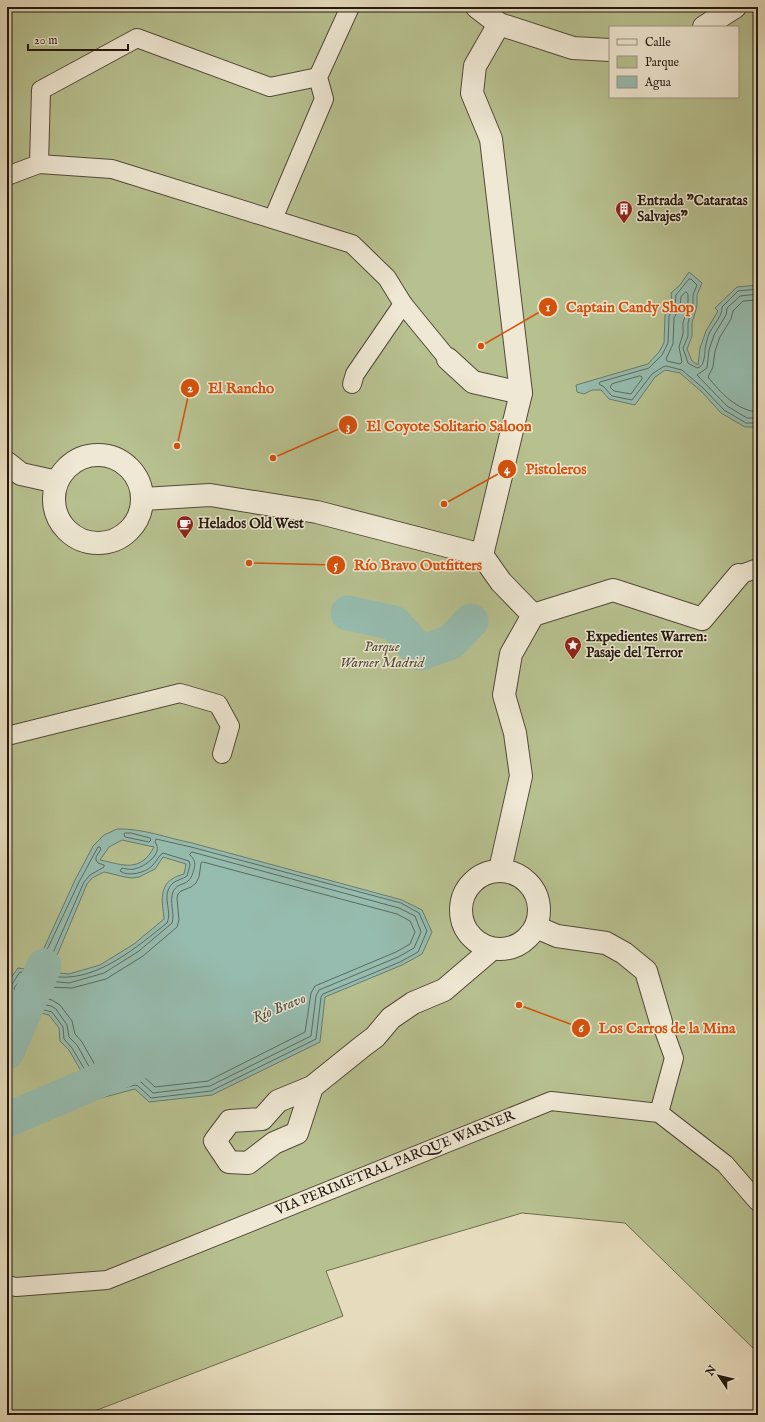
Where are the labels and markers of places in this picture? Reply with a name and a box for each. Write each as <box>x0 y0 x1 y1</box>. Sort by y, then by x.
place label: Entrada "Cataratas Salvajes" <box>637 192 748 226</box>
building icon: Entrada "Cataratas Salvajes" <box>614 199 634 224</box>
callout: Captain Candy Shop <box>538 293 702 320</box>
callout: El Rancho <box>180 374 282 401</box>
callout: El Coyote Solitario Saloon <box>338 412 540 439</box>
callout: Pistoleros <box>497 456 594 483</box>
cafe icon: Helados Old West <box>175 514 195 539</box>
place label: Helados Old West <box>198 515 304 533</box>
callout: Río Bravo Outfitters <box>326 551 490 578</box>
place label: Expedientes Warren: Pasaje del Terror <box>586 628 707 662</box>
place icon: Expedientes Warren: Pasaje del Terror <box>563 635 583 660</box>
callout: Los Carros de la Mina <box>571 1015 744 1042</box>

